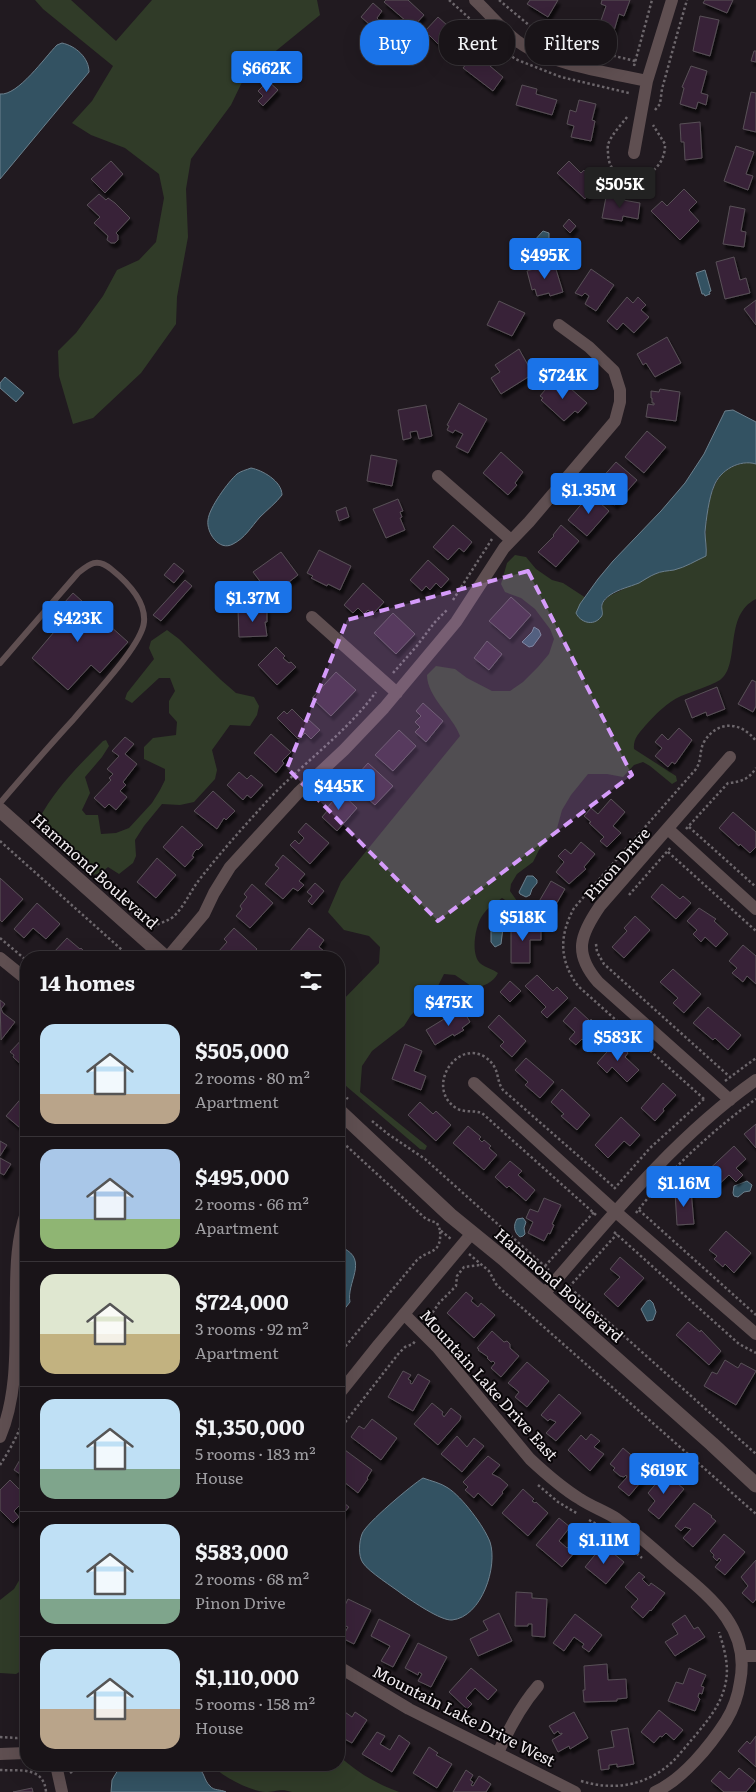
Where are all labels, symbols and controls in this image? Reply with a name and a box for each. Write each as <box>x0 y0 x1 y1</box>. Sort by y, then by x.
chip: Buy <box>360 20 429 65</box>
chip: Rent <box>439 20 515 65</box>
chip: Filters <box>525 20 617 65</box>
pin: $662K <box>232 51 302 93</box>
text: $662K <box>242 55 292 79</box>
pin: $505K <box>585 166 655 209</box>
text: $505K <box>595 171 645 195</box>
pin: $495K <box>510 238 580 280</box>
text: $495K <box>520 242 570 266</box>
pin: $724K <box>528 358 598 400</box>
text: $724K <box>538 362 588 386</box>
pin: $1.35M <box>548 472 630 515</box>
text: $1.35M <box>562 477 616 501</box>
pin: $1.37M <box>212 580 294 623</box>
text: $1.37M <box>226 585 280 609</box>
pin: $423K <box>43 600 113 643</box>
text: $423K <box>53 605 103 629</box>
pin: $445K <box>304 768 374 811</box>
text: $445K <box>314 773 364 797</box>
street label: Hammond Boulevard <box>27 807 165 934</box>
street label: Pinon Drive <box>578 821 655 905</box>
pin: $518K <box>488 900 558 942</box>
text: $518K <box>500 904 546 928</box>
text: 14 homes <box>40 966 135 997</box>
icon: filters <box>297 967 325 995</box>
pin: $475K <box>414 984 484 1027</box>
text: $475K <box>425 989 473 1013</box>
pin: $583K <box>583 1020 653 1062</box>
text: $583K <box>593 1024 643 1048</box>
text: $505,000 <box>195 1034 289 1065</box>
icon: home <box>80 1044 140 1104</box>
text: 2 rooms · 80 m² <box>195 1065 310 1089</box>
text: Apartment <box>195 1089 279 1113</box>
text: $495,000 <box>195 1160 289 1191</box>
pin: $1.16M <box>643 1166 725 1208</box>
icon: home <box>80 1169 140 1229</box>
text: $1.16M <box>657 1170 711 1194</box>
text: 2 rooms · 66 m² <box>195 1191 309 1215</box>
text: Apartment <box>195 1215 279 1239</box>
street label: Hammond Boulevard <box>490 1222 629 1347</box>
text: $724,000 <box>195 1285 289 1316</box>
icon: home <box>80 1294 140 1354</box>
street label: Mountain Lake Drive East <box>415 1303 565 1466</box>
text: 3 rooms · 92 m² <box>195 1316 309 1340</box>
text: Apartment <box>195 1340 279 1364</box>
text: $1,350,000 <box>195 1410 305 1441</box>
icon: home <box>80 1419 140 1479</box>
text: 5 rooms · 183 m² <box>195 1441 316 1465</box>
pin: $619K <box>629 1452 699 1495</box>
text: $619K <box>640 1457 688 1481</box>
text: House <box>195 1465 243 1489</box>
pin: $1.11M <box>563 1522 645 1565</box>
text: $1.11M <box>579 1527 629 1551</box>
text: $583,000 <box>195 1535 289 1566</box>
icon: home <box>80 1544 140 1604</box>
text: 2 rooms · 68 m² <box>195 1566 309 1590</box>
text: Pinon Drive <box>195 1590 286 1614</box>
street label: Mountain Lake Drive West <box>369 1659 560 1772</box>
text: $1,110,000 <box>195 1660 299 1691</box>
icon: home <box>80 1669 140 1729</box>
text: 5 rooms · 158 m² <box>195 1691 315 1715</box>
text: House <box>195 1715 243 1739</box>

